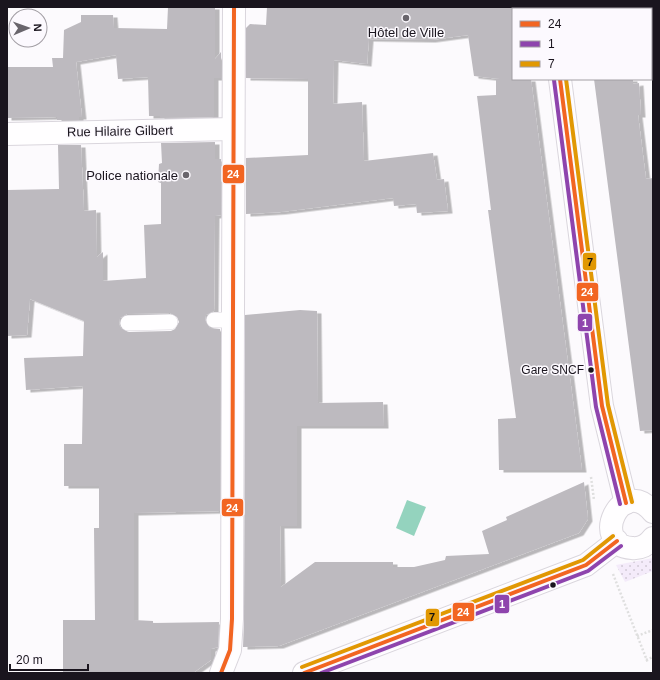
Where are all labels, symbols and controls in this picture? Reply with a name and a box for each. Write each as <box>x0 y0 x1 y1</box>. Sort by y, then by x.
north arrow <box>8 8 48 48</box>
legend <box>512 8 652 80</box>
marker: Hôtel de Ville <box>401 13 411 23</box>
text: 24 <box>548 17 562 31</box>
text: N <box>32 23 44 32</box>
place label: Hôtel de Ville <box>368 25 444 40</box>
text: 1 <box>548 37 555 51</box>
text: 7 <box>548 57 555 71</box>
street label: Rue Hilaire Gilbert <box>67 123 174 139</box>
line badge: 24 <box>222 164 245 184</box>
place label: Police nationale <box>86 168 178 183</box>
text: 24 <box>227 168 240 180</box>
marker: Police nationale <box>181 170 191 180</box>
line badge: 7 <box>582 252 597 271</box>
text: 7 <box>587 256 593 268</box>
line badge: 24 <box>576 282 599 302</box>
text: 24 <box>581 286 594 298</box>
line badge: 1 <box>577 313 593 332</box>
text: 1 <box>582 317 588 329</box>
place label: Gare SNCF <box>521 363 584 377</box>
marker: Gare SNCF <box>586 365 596 375</box>
line badge: 24 <box>221 498 244 517</box>
text: 24 <box>226 502 239 514</box>
unlabelled marker <box>548 580 558 590</box>
line badge: 1 <box>494 594 510 614</box>
text: 1 <box>499 598 505 610</box>
line badge: 24 <box>452 602 475 622</box>
text: 24 <box>457 606 470 618</box>
line badge: 7 <box>425 608 440 627</box>
text: 7 <box>429 611 435 623</box>
scale bar <box>10 646 88 672</box>
text: 20 m <box>16 653 43 667</box>

